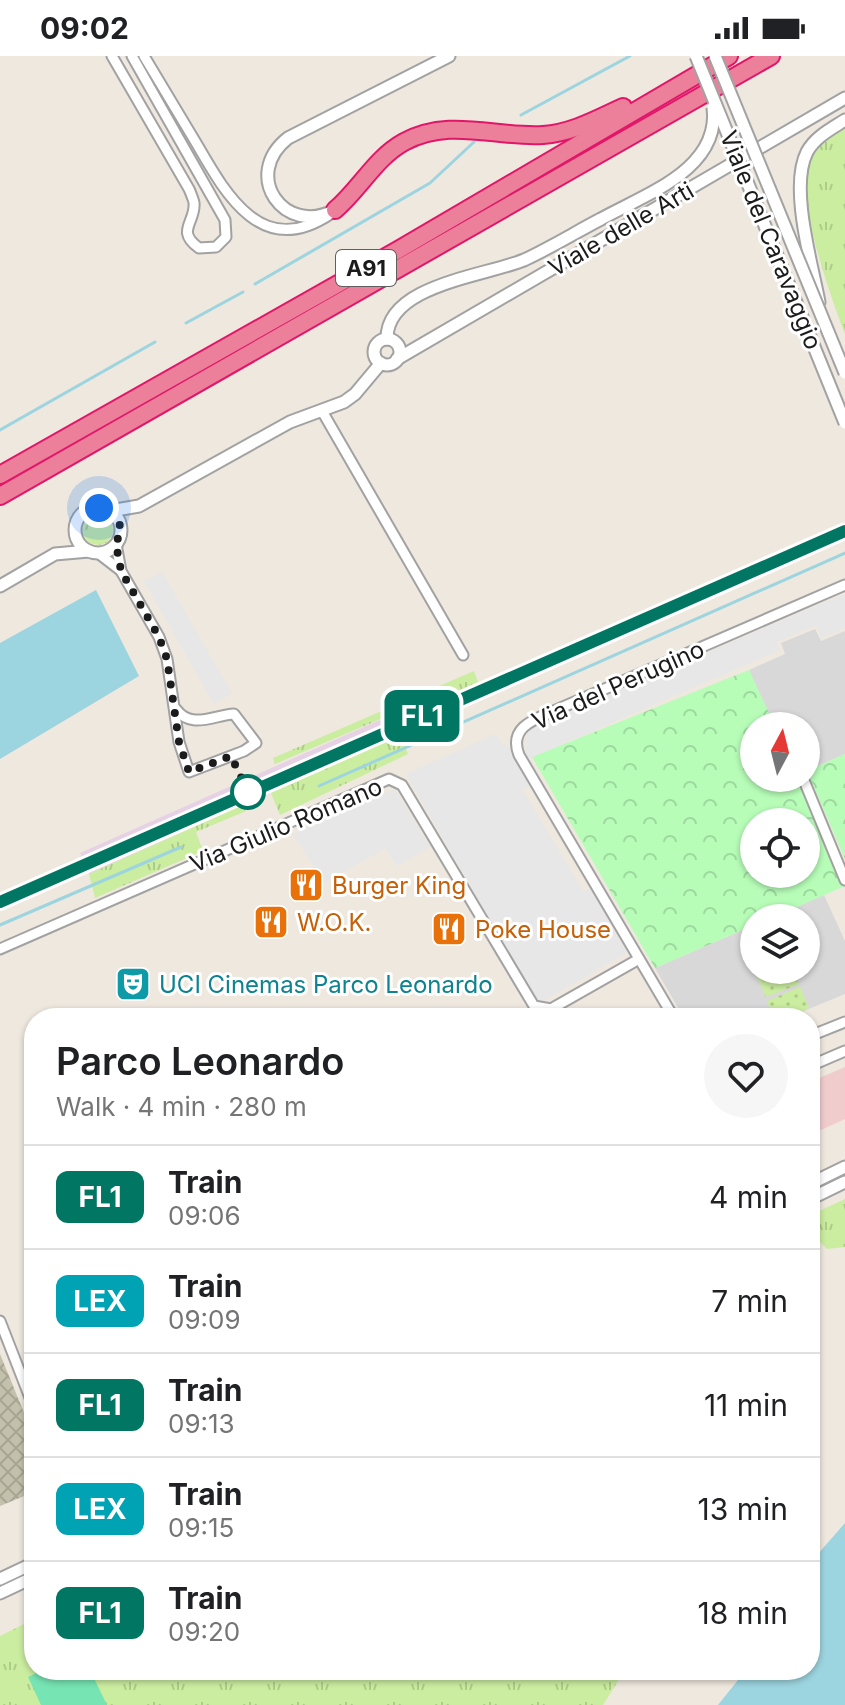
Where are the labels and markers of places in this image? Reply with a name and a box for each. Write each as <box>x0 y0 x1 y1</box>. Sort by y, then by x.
unlabelled marker <box>231 775 265 809</box>
restaurant icon: Burger King <box>287 866 325 904</box>
place label: Burger King <box>332 871 466 900</box>
restaurant icon: W.O.K. <box>252 903 290 941</box>
place label: W.O.K. <box>297 908 371 937</box>
restaurant icon: Poke House <box>430 910 468 948</box>
place label: Poke House <box>475 915 611 944</box>
theatre icon: UCI Cinemas Parco Leonardo <box>114 965 152 1003</box>
place label: UCI Cinemas Parco Leonardo <box>159 970 493 999</box>

